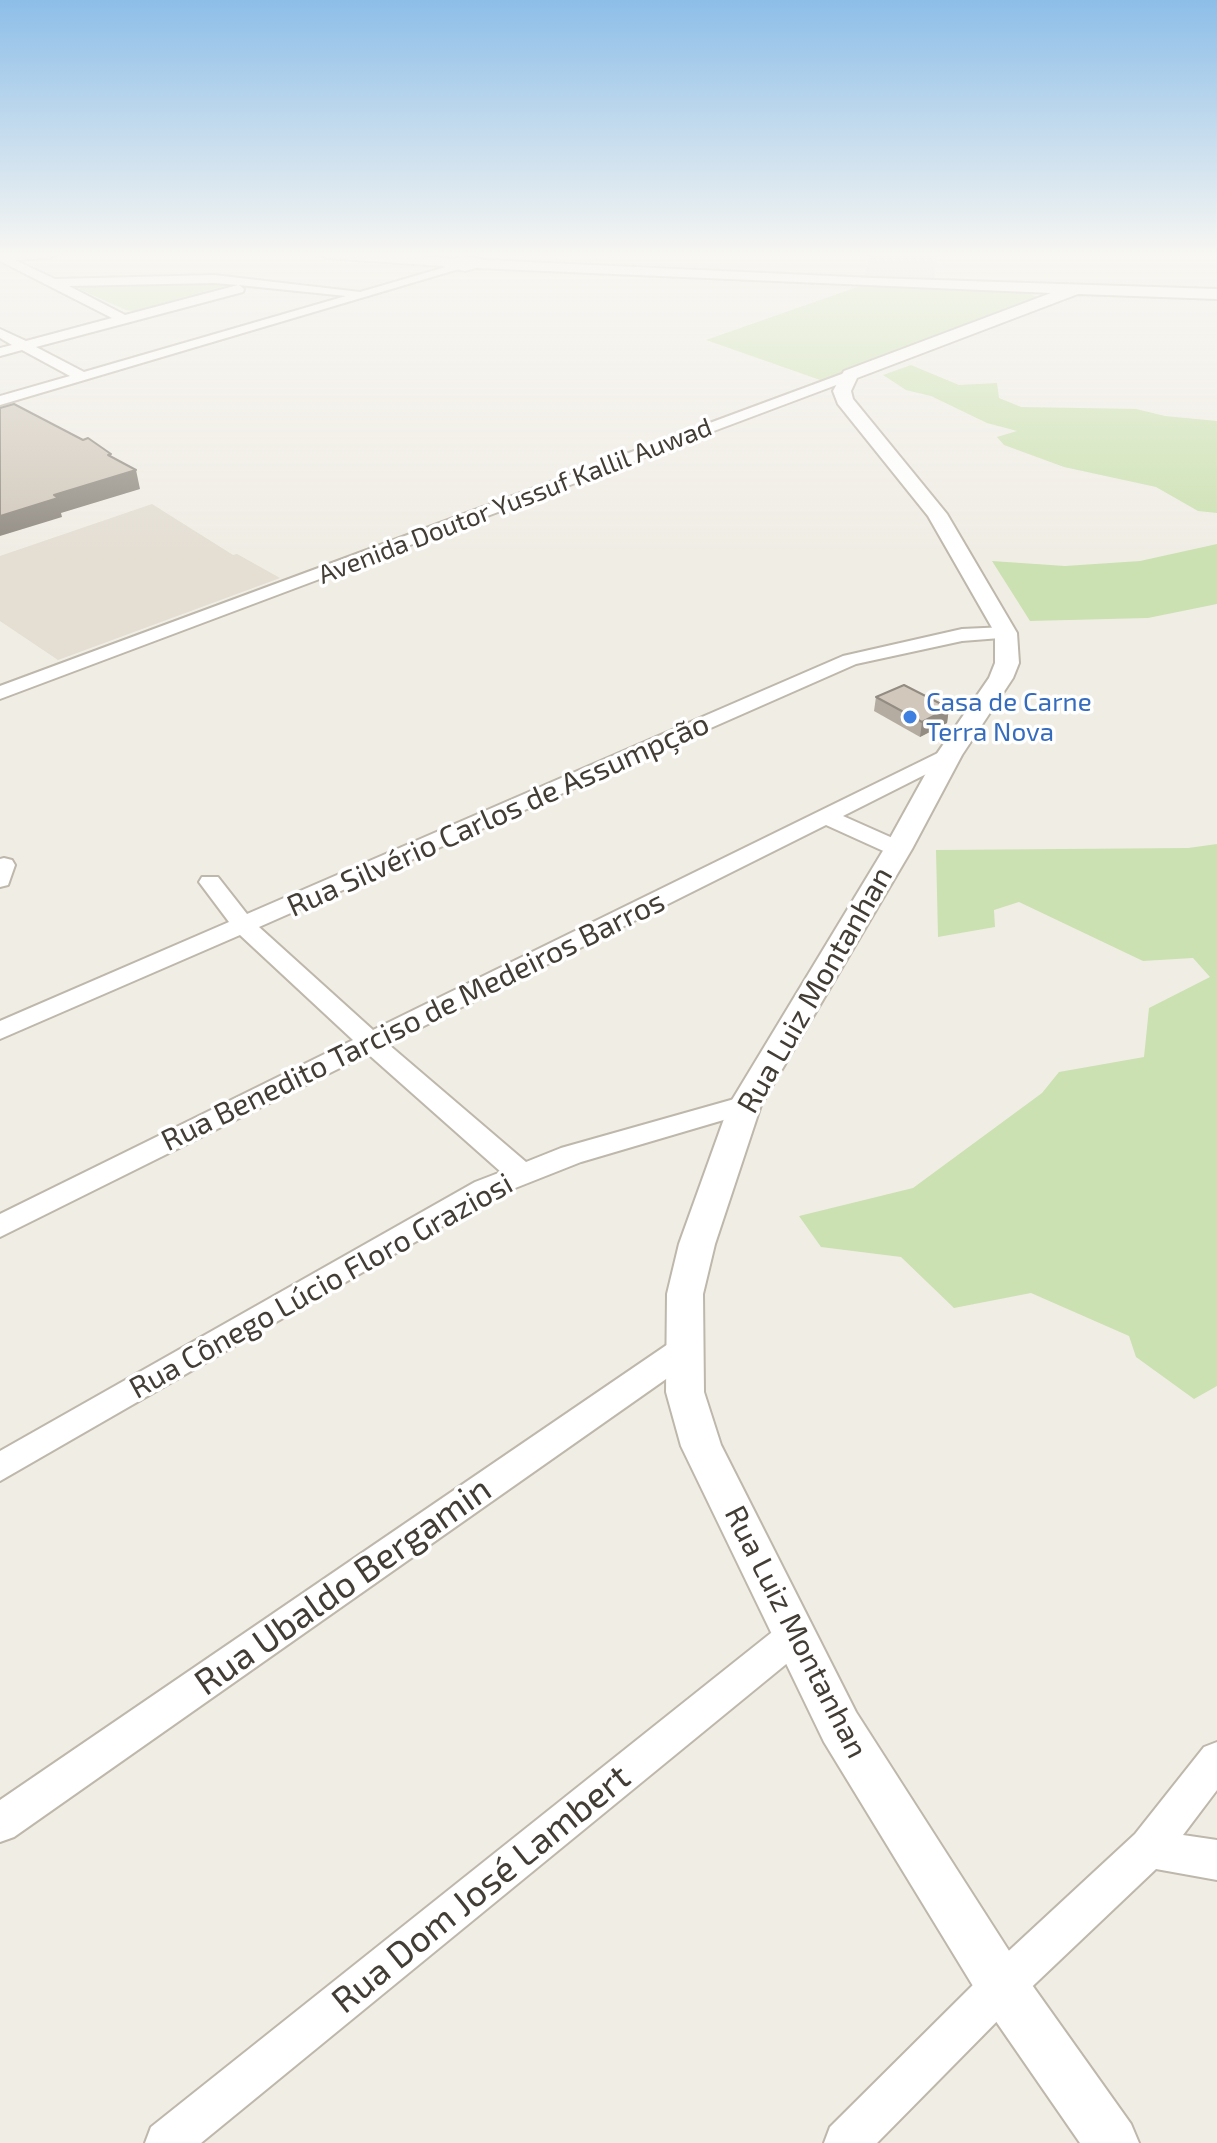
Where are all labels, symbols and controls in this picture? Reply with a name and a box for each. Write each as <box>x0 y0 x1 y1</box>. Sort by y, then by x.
street label: Avenida Doutor Yussuf Kallil Auwad <box>314 411 716 591</box>
place label: Casa de Carne Terra Nova <box>926 686 1092 748</box>
street label: Rua Silvério Carlos de Assumpção <box>282 705 714 925</box>
marker: Casa de Carne Terra Nova <box>901 708 919 726</box>
street label: Rua Luiz Montanhan <box>730 861 900 1119</box>
street label: Rua Benedito Tarciso de Medeiros Barros <box>156 883 670 1159</box>
street label: Rua Cônego Lúcio Floro Graziosi <box>123 1165 519 1407</box>
street label: Rua Ubaldo Bergamin <box>187 1467 499 1705</box>
street label: Rua Luiz Montanhan <box>717 1500 875 1764</box>
street label: Rua Dom José Lambert <box>323 1756 639 2022</box>

